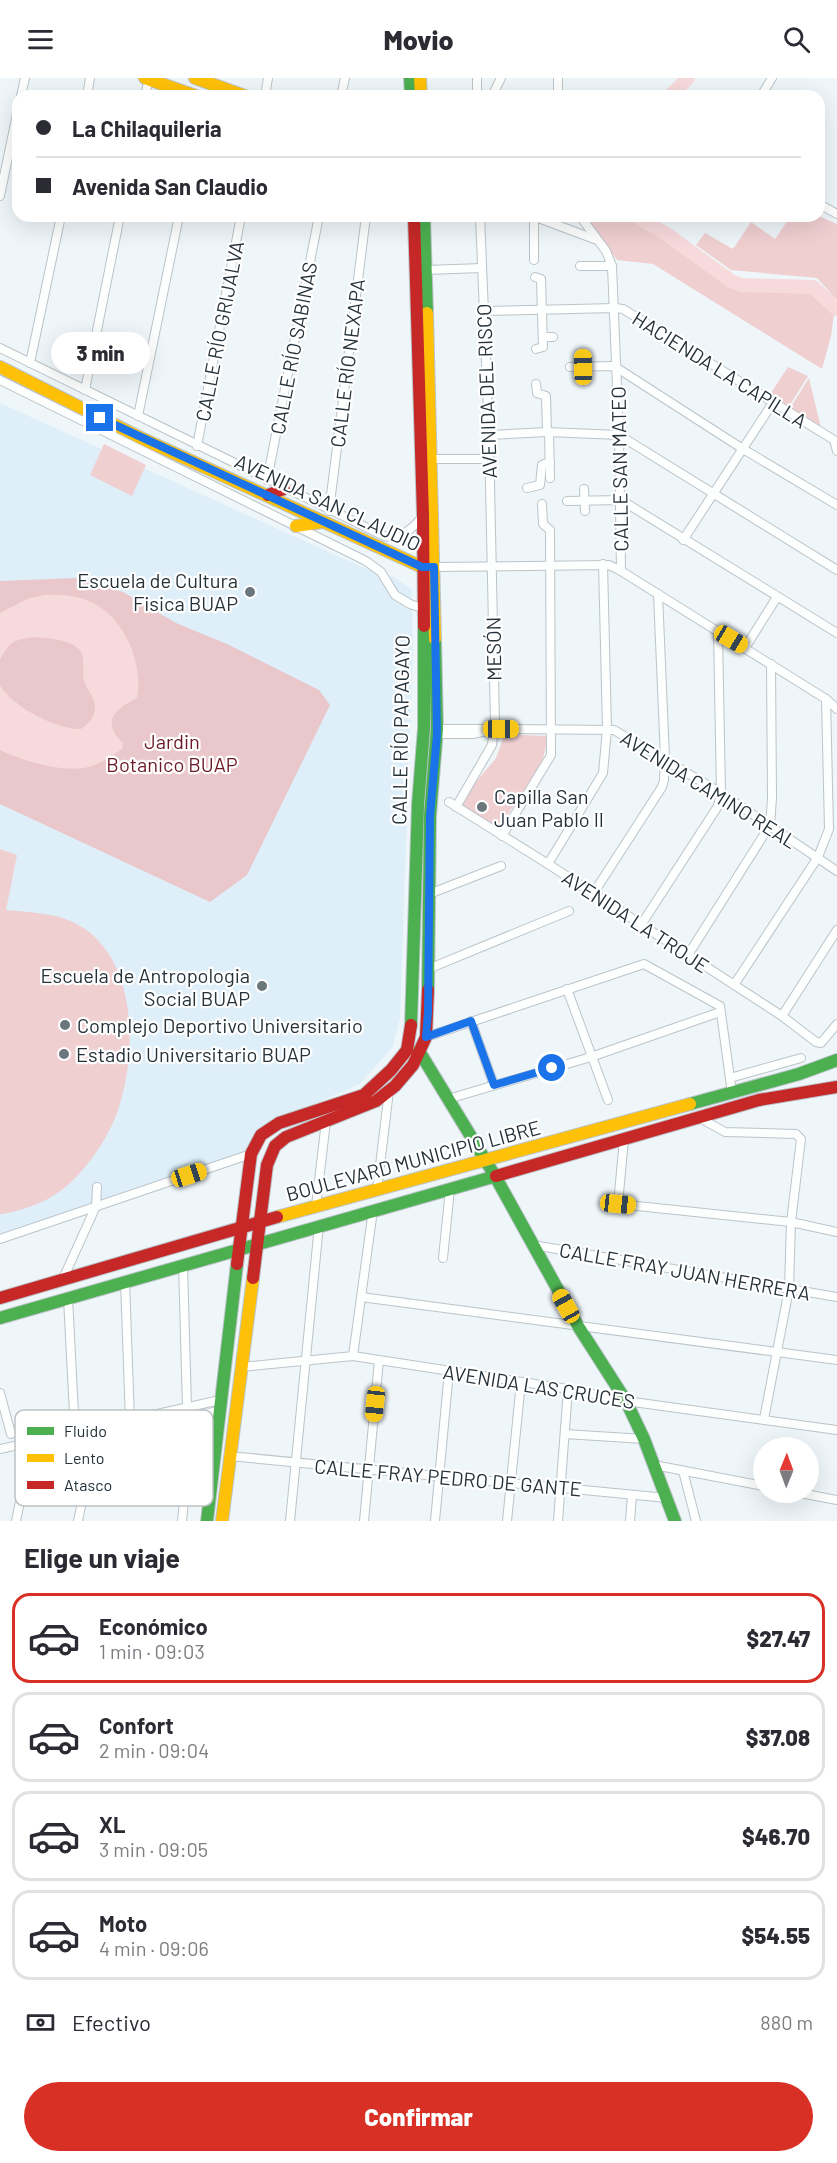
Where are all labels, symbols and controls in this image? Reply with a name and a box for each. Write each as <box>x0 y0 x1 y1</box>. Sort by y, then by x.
icon: menu <box>24 23 57 56</box>
text: Movio <box>384 23 453 55</box>
icon: search <box>780 23 813 56</box>
text: La Chilaquileria <box>72 115 222 141</box>
text: Avenida San Claudio <box>72 173 268 199</box>
street label: CALLE RÍO GRIJALVA <box>190 239 248 423</box>
street label: CALLE RÍO SABINAS <box>265 260 321 436</box>
street label: CALLE RÍO NEXAPA <box>325 277 369 449</box>
street label: AVENIDA DEL RISCO <box>471 303 501 479</box>
street label: HACIENDA LA CAPILLA <box>628 306 812 432</box>
callout: 3 min <box>51 331 150 373</box>
text: 3 min <box>77 341 124 365</box>
car <box>574 349 592 385</box>
street label: CALLE SAN MATEO <box>606 386 632 552</box>
route end <box>86 404 113 431</box>
street label: AVENIDA SAN CLAUDIO <box>231 448 425 556</box>
place label: Escuela de Cultura Fisica BUAP <box>77 568 238 615</box>
marker: Escuela de Cultura Fisica BUAP <box>243 585 257 599</box>
street label: MESÓN <box>480 617 506 681</box>
car <box>711 622 751 656</box>
street label: CALLE RÍO PAPAGAYO <box>386 635 414 825</box>
car <box>483 720 519 738</box>
street label: AVENIDA CAMINO REAL <box>617 725 801 853</box>
park label: Jardin Botanico BUAP <box>106 729 238 776</box>
place label: Capilla San Juan Pablo II <box>494 784 604 831</box>
marker: Capilla San Juan Pablo II <box>475 800 489 814</box>
street label: AVENIDA LA TROJE <box>558 865 714 977</box>
place label: Escuela de Antropologia Social BUAP <box>41 963 250 1010</box>
marker: Escuela de Antropologia Social BUAP <box>255 979 269 993</box>
place label: Complejo Deportivo Universitario <box>77 1013 363 1037</box>
marker: Complejo Deportivo Universitario <box>58 1018 72 1032</box>
place label: Estadio Universitario BUAP <box>76 1042 311 1066</box>
marker: Estadio Universitario BUAP <box>57 1047 71 1061</box>
route start <box>538 1054 565 1081</box>
street label: BOULEVARD MUNICIPIO LIBRE <box>283 1114 543 1206</box>
car <box>169 1161 209 1189</box>
car <box>599 1193 637 1215</box>
street label: CALLE FRAY JUAN HERRERA <box>558 1237 812 1305</box>
car <box>549 1286 583 1326</box>
street label: AVENIDA LAS CRUCES <box>441 1359 637 1413</box>
car <box>364 1385 386 1423</box>
legend <box>15 1410 213 1506</box>
text: Fluido <box>64 1421 107 1440</box>
north arrow <box>753 1437 819 1503</box>
map controls <box>753 1437 819 1503</box>
text: Lento <box>64 1448 105 1467</box>
street label: CALLE FRAY PEDRO DE GANTE <box>313 1453 583 1501</box>
text: Atasco <box>64 1475 112 1494</box>
text: Elige un viaje <box>24 1541 180 1573</box>
icon: car <box>27 1611 81 1665</box>
text: Económico <box>99 1613 208 1639</box>
text: $27.47 <box>747 1625 810 1651</box>
text: 1 min · 09:03 <box>99 1639 205 1663</box>
icon: car <box>27 1710 81 1764</box>
text: Confort <box>99 1712 174 1738</box>
text: $37.08 <box>746 1724 810 1750</box>
text: 2 min · 09:04 <box>99 1738 209 1762</box>
icon: car <box>27 1809 81 1863</box>
text: XL <box>99 1811 125 1837</box>
text: $46.70 <box>742 1823 810 1849</box>
text: 3 min · 09:05 <box>99 1837 208 1861</box>
icon: car <box>27 1908 81 1962</box>
text: Moto <box>99 1910 147 1936</box>
text: $54.55 <box>742 1922 810 1948</box>
text: 4 min · 09:06 <box>99 1936 209 1960</box>
icon: cash <box>24 2006 57 2039</box>
text: Efectivo <box>72 2009 151 2035</box>
text: 880 m <box>760 2010 813 2034</box>
button: Confirmar <box>24 2082 813 2151</box>

